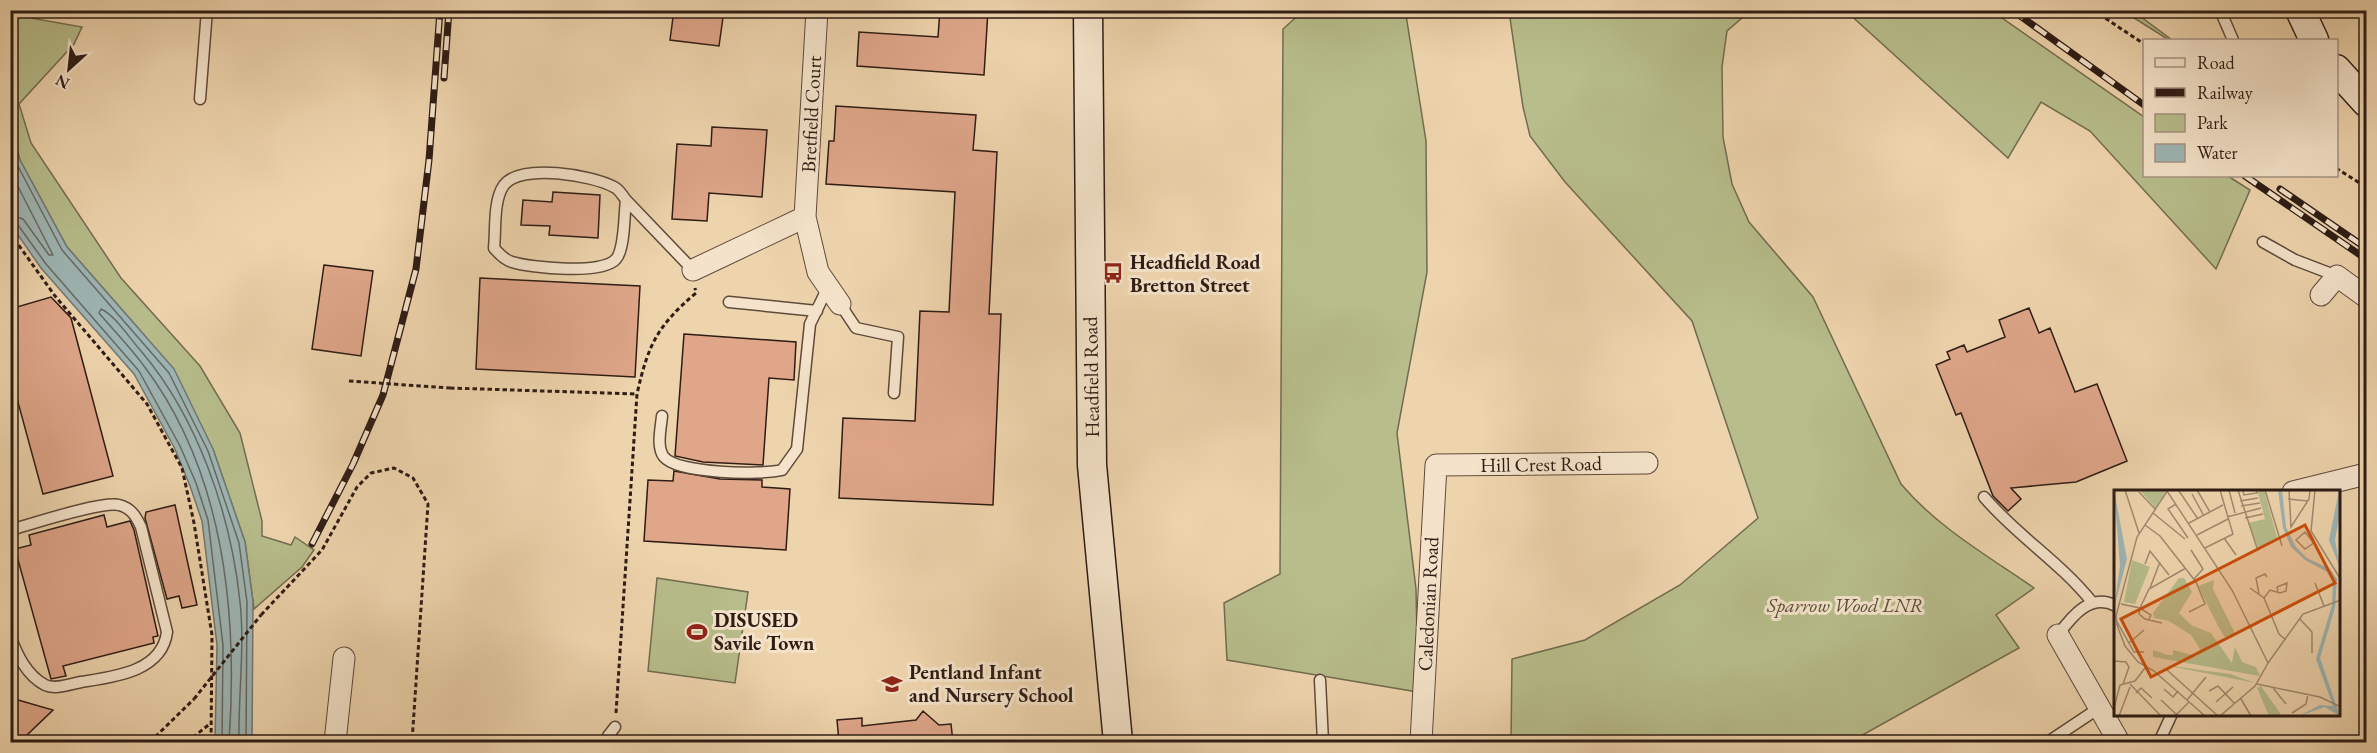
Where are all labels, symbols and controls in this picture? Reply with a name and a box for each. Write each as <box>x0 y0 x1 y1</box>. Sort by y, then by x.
north arrow <box>39 39 99 99</box>
legend <box>2143 39 2338 177</box>
text: Road <box>2197 51 2236 74</box>
street label: Bretfield Court <box>795 54 827 173</box>
text: N <box>52 70 73 94</box>
text: Railway <box>2197 81 2253 104</box>
text: Park <box>2197 111 2228 134</box>
text: Water <box>2197 141 2238 164</box>
place label: Headfield Road Bretton Street <box>1130 249 1261 298</box>
bus stop icon: Headfield Road Bretton Street <box>1101 261 1125 285</box>
street label: Headfield Road <box>1077 315 1105 438</box>
street label: Hill Crest Road <box>1480 450 1603 478</box>
inset map <box>2114 490 2341 717</box>
street label: Caledonian Road <box>1411 535 1445 672</box>
park label: Sparrow Wood LNR <box>1766 592 1923 618</box>
place label: DISUSED Savile Town <box>714 607 814 656</box>
sports icon: DISUSED Savile Town <box>685 620 709 644</box>
place label: Pentland Infant and Nursery School <box>909 659 1074 708</box>
school or university icon: Pentland Infant and Nursery School <box>880 672 904 696</box>

